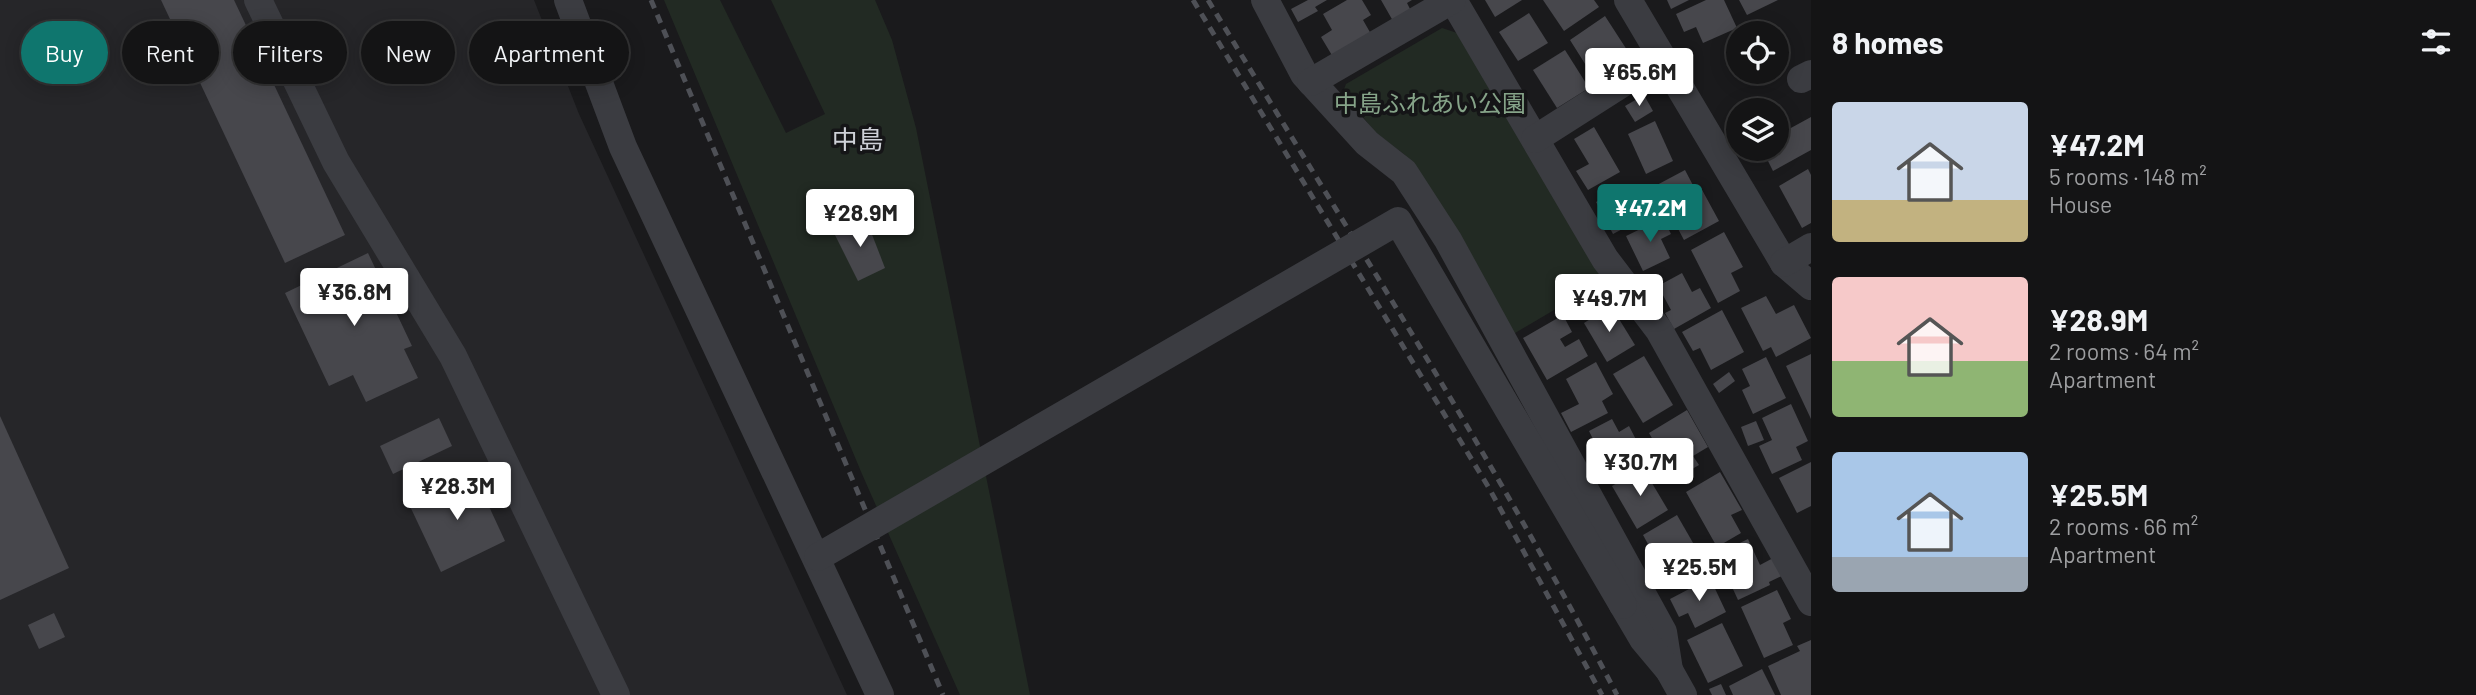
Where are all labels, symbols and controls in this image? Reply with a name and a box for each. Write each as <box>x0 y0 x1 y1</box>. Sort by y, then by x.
chip: Buy <box>21 21 108 84</box>
chip: Rent <box>122 21 219 84</box>
chip: Filters <box>233 21 347 84</box>
chip: New <box>361 21 455 84</box>
chip: Apartment <box>469 21 629 84</box>
map controls <box>1726 21 1789 161</box>
button: locate <box>1726 21 1789 84</box>
icon: filters <box>2417 23 2455 61</box>
text: 8 homes <box>1832 24 1943 60</box>
pin: ¥65.6M <box>1582 48 1696 108</box>
text: ¥65.6M <box>1601 57 1677 85</box>
park label: 中島ふれあい公園 <box>1334 88 1526 117</box>
button: layers <box>1726 98 1789 161</box>
district label: 中島 <box>832 123 884 154</box>
text: ¥47.2M <box>2049 126 2145 162</box>
icon: home <box>1888 130 1972 214</box>
text: 5 rooms · 148 m² <box>2049 162 2207 190</box>
pin: ¥47.2M <box>1593 184 1707 244</box>
pin: ¥28.9M <box>803 190 917 249</box>
text: House <box>2049 190 2112 218</box>
text: ¥47.2M <box>1613 193 1687 221</box>
text: ¥28.9M <box>822 198 898 226</box>
pin: ¥36.8M <box>297 268 411 328</box>
pin: ¥49.7M <box>1552 274 1666 334</box>
text: ¥36.8M <box>316 277 392 305</box>
text: ¥49.7M <box>1571 283 1647 311</box>
text: ¥28.9M <box>2049 301 2148 337</box>
icon: home <box>1888 305 1972 389</box>
text: 2 rooms · 64 m² <box>2049 337 2199 365</box>
text: Apartment <box>2049 365 2156 393</box>
pin: ¥30.7M <box>1583 438 1697 498</box>
text: ¥30.7M <box>1602 447 1678 475</box>
pin: ¥28.3M <box>400 462 514 522</box>
text: ¥28.3M <box>419 471 495 499</box>
text: ¥25.5M <box>2049 476 2148 512</box>
icon: home <box>1888 480 1972 564</box>
text: 2 rooms · 66 m² <box>2049 512 2198 540</box>
text: Apartment <box>2049 540 2156 568</box>
pin: ¥25.5M <box>1642 544 1756 603</box>
text: ¥25.5M <box>1661 552 1737 580</box>

